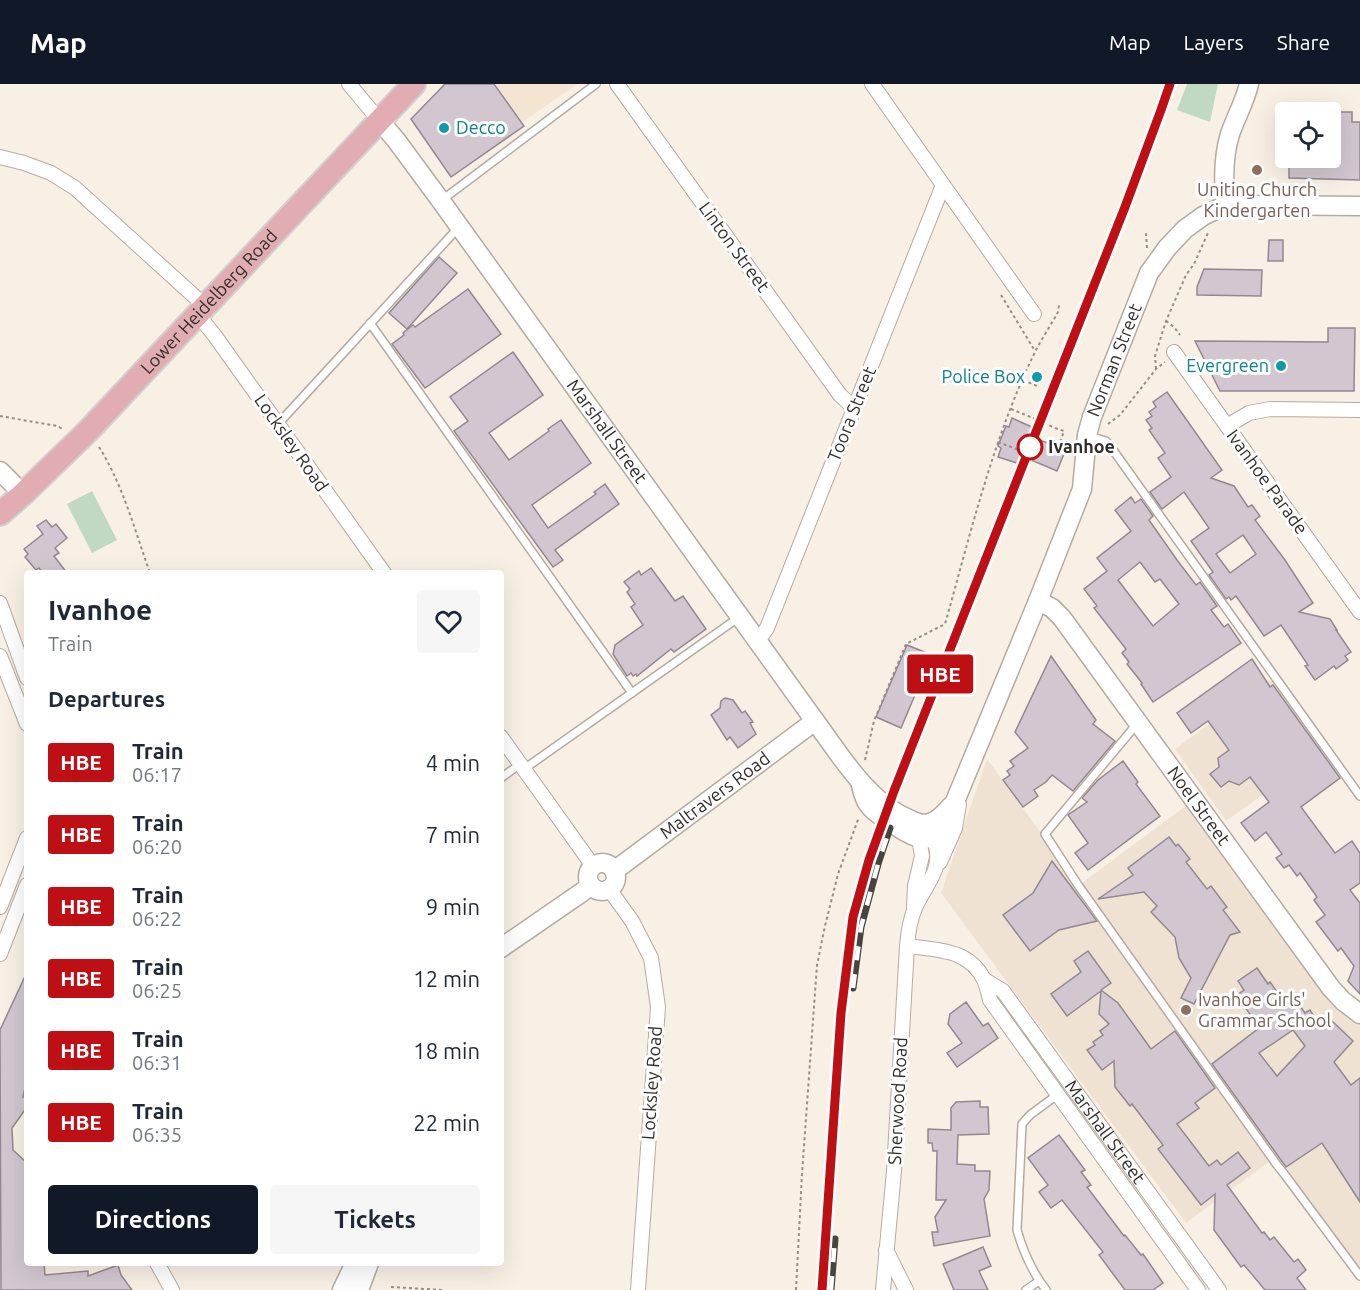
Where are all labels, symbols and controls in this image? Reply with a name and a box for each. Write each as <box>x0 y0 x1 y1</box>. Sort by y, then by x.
text: Map <box>30 27 87 58</box>
text: Map <box>1109 30 1150 54</box>
text: Layers <box>1183 30 1244 54</box>
text: Share <box>1277 30 1330 54</box>
map controls <box>1275 102 1341 168</box>
button: locate <box>1275 102 1341 168</box>
place label: Decco <box>456 117 506 137</box>
marker: Decco <box>437 121 451 135</box>
marker: Uniting Church Kindergarten <box>1250 163 1264 177</box>
place label: Uniting Church Kindergarten <box>1197 179 1317 220</box>
street label: Linton Street <box>696 198 774 295</box>
street label: Lower Heidelberg Road <box>136 225 281 377</box>
street label: Norman Street <box>1082 300 1145 419</box>
place label: Evergreen <box>1186 355 1269 375</box>
marker: Evergreen <box>1274 359 1288 373</box>
street label: Toora Street <box>823 363 879 464</box>
place label: Police Box <box>942 366 1025 386</box>
marker: Police Box <box>1030 370 1044 384</box>
street label: Marshall Street <box>564 375 652 487</box>
street label: Locksley Road <box>251 390 333 495</box>
street label: Ivanhoe Parade <box>1223 425 1312 538</box>
marker: Ivanhoe <box>1017 434 1043 460</box>
place label: Ivanhoe <box>1048 436 1115 456</box>
button: heart <box>417 590 480 653</box>
text: Ivanhoe <box>48 594 152 625</box>
text: Train <box>48 632 93 655</box>
line badge: HBE <box>906 654 974 694</box>
text: HBE <box>919 662 961 686</box>
text: Departures <box>48 686 165 711</box>
text: Train <box>132 738 184 763</box>
street label: Maltravers Road <box>656 747 773 842</box>
text: HBE <box>60 750 102 774</box>
text: 4 min <box>426 750 480 775</box>
street label: Noel Street <box>1164 762 1235 848</box>
text: 06:17 <box>132 763 182 786</box>
text: Train <box>132 810 184 835</box>
text: HBE <box>60 822 102 846</box>
text: 7 min <box>426 822 480 847</box>
text: 06:20 <box>132 835 182 858</box>
text: Train <box>132 882 184 907</box>
text: HBE <box>60 894 102 918</box>
text: 9 min <box>426 894 480 919</box>
text: 06:22 <box>132 907 182 930</box>
text: Train <box>132 954 184 979</box>
text: HBE <box>60 966 102 990</box>
text: 12 min <box>413 966 480 991</box>
text: 06:25 <box>132 979 182 1002</box>
place label: Ivanhoe Girls' Grammar School <box>1198 989 1331 1030</box>
marker: Ivanhoe Girls' Grammar School <box>1179 1003 1193 1017</box>
street label: Locksley Road <box>637 1025 665 1140</box>
text: Train <box>132 1026 184 1051</box>
street label: Sherwood Road <box>884 1037 910 1165</box>
text: HBE <box>60 1038 102 1062</box>
text: 18 min <box>413 1038 480 1063</box>
text: 06:31 <box>132 1051 182 1074</box>
street label: Marshall Street <box>1062 1076 1150 1187</box>
text: Train <box>132 1098 184 1123</box>
text: HBE <box>60 1110 102 1134</box>
text: 22 min <box>413 1110 480 1135</box>
text: 06:35 <box>132 1123 182 1146</box>
button: Directions <box>48 1185 258 1254</box>
button: Tickets <box>270 1185 480 1254</box>

